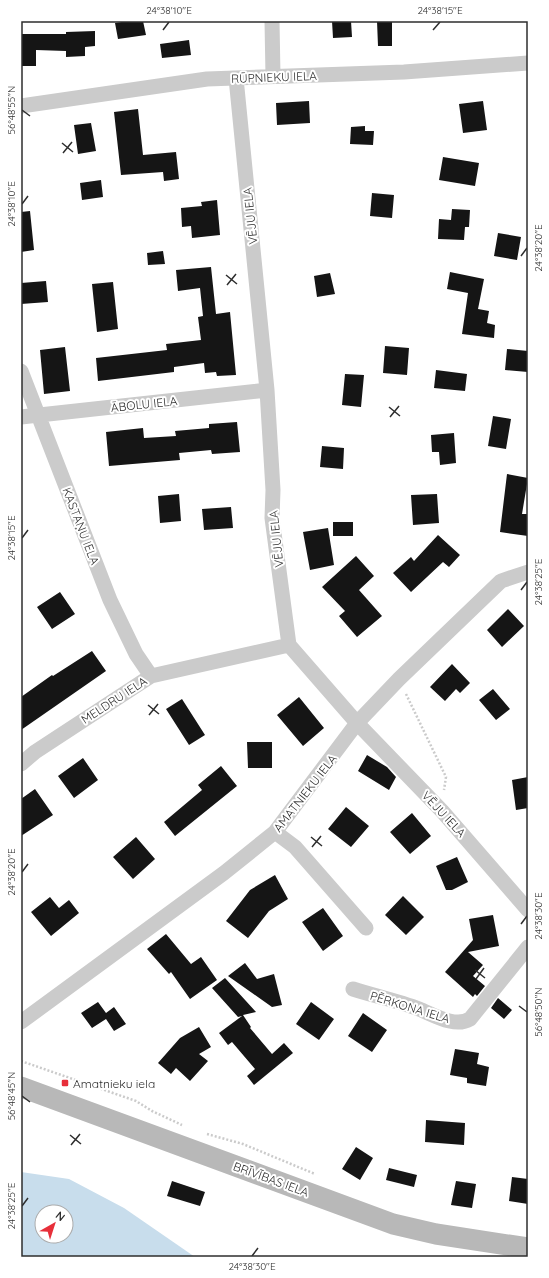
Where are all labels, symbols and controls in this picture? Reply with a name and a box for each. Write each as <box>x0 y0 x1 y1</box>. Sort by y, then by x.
text: 24°38'10"E <box>146 4 192 17</box>
text: 24°38'15"E <box>417 4 463 17</box>
street label: RŪPNIEKU IELA <box>231 68 317 86</box>
text: 56°48'55"N <box>5 86 18 134</box>
text: 24°38'10"E <box>5 181 18 227</box>
street label: VĒJU IELA <box>240 186 260 245</box>
text: 24°38'20"E <box>532 224 545 272</box>
street label: ĀBOLU IELA <box>110 393 178 415</box>
street label: KASTAŅU IELA <box>59 485 103 567</box>
street label: VĒJU IELA <box>266 509 286 568</box>
text: 24°38'15"E <box>5 515 18 561</box>
text: 24°38'25"E <box>532 558 545 606</box>
street label: MELDRU IELA <box>78 673 150 727</box>
street label: AMATNIEKU IELA <box>270 751 340 835</box>
street label: VĒJU IELA <box>419 788 469 840</box>
text: 24°38'20"E <box>5 848 18 896</box>
text: 24°38'30"E <box>532 892 545 940</box>
text: 56°48'50"N <box>532 987 545 1037</box>
street label: PĒRKONA IELA <box>368 988 452 1026</box>
text: 56°48'45"N <box>5 1072 18 1120</box>
place label: Amatnieku iela <box>73 1076 155 1091</box>
marker: Amatnieku iela <box>60 1078 70 1088</box>
street label: BRĪVĪBAS IELA <box>231 1158 311 1200</box>
text: 24°38'25"E <box>5 1182 18 1230</box>
north arrow <box>34 1204 74 1244</box>
text: N <box>53 1208 68 1224</box>
text: 24°38'30"E <box>228 1260 276 1273</box>

